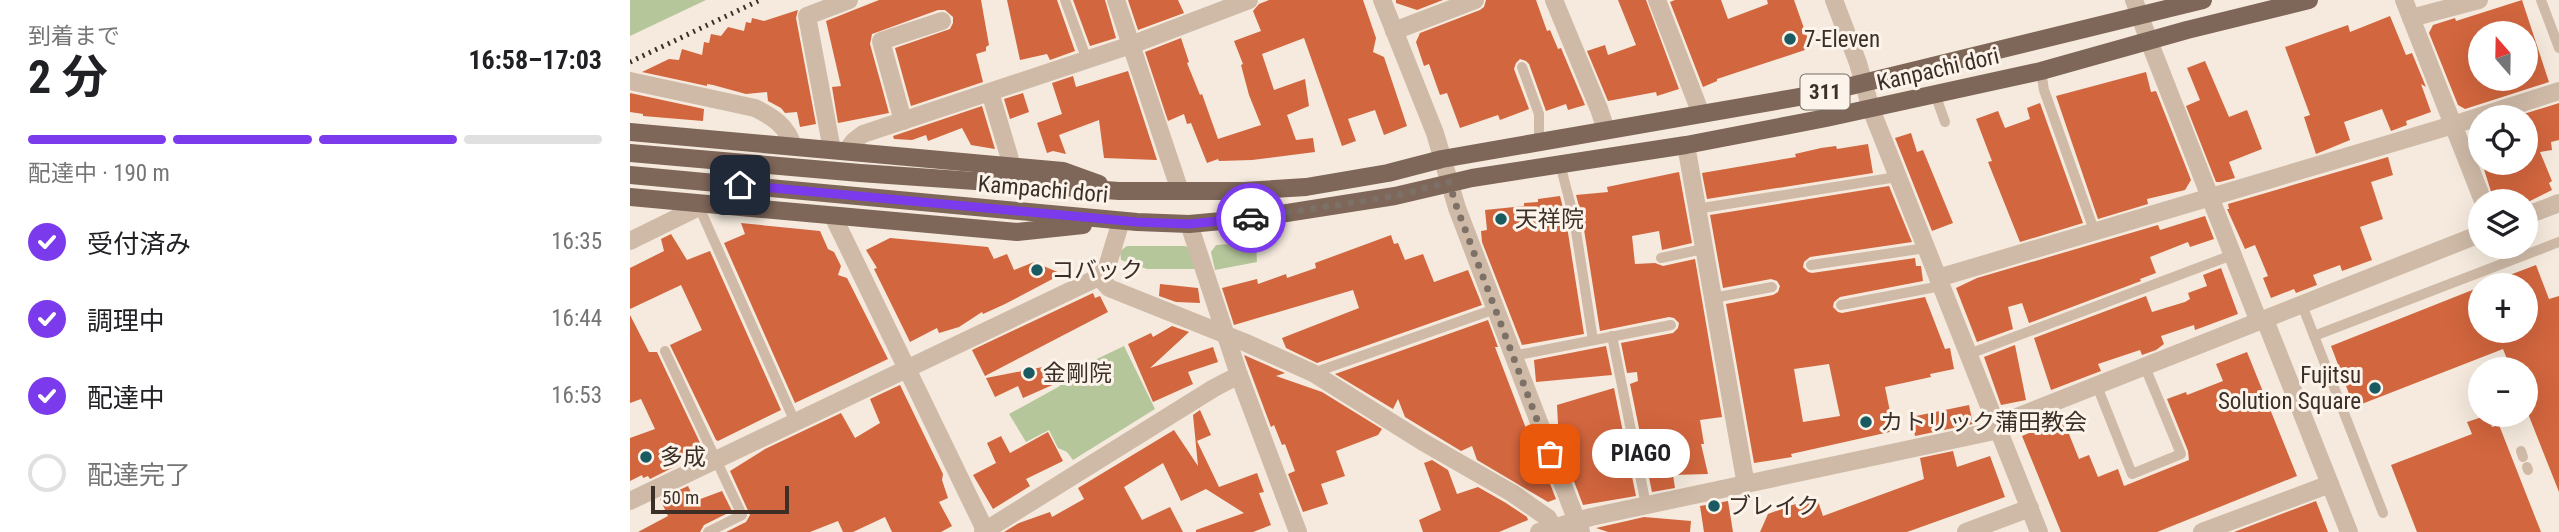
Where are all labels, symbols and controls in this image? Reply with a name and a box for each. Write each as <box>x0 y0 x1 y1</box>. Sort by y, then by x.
north arrow <box>2468 21 2538 91</box>
map controls <box>2468 21 2538 427</box>
text: 到着まで <box>28 23 120 50</box>
place label: 7-Eleven <box>1804 26 1880 53</box>
marker: 7-Eleven <box>1782 31 1798 47</box>
street label: Kanpachi dori <box>1874 42 2002 97</box>
text: 16:58–17:03 <box>468 45 602 75</box>
text: 2 分 <box>28 50 108 104</box>
road number: 311 <box>1800 74 1850 110</box>
button: locate <box>2468 105 2538 175</box>
pin <box>710 155 770 215</box>
text: 配達中 · 190 m <box>28 160 170 187</box>
icon: home <box>721 166 759 204</box>
street label: Kampachi dori <box>977 170 1109 209</box>
courier <box>1216 183 1286 253</box>
button: layers <box>2468 189 2538 259</box>
icon: car <box>1232 199 1270 237</box>
place label: 天祥院 <box>1515 206 1584 233</box>
marker: 天祥院 <box>1493 211 1509 227</box>
icon: check <box>28 223 66 261</box>
text: 16:35 <box>551 228 602 255</box>
text: 受付済み <box>87 229 191 259</box>
place label: コバック <box>1051 257 1143 284</box>
marker: コバック <box>1029 262 1045 278</box>
button: + <box>2468 273 2538 343</box>
icon: check <box>28 300 66 338</box>
text: 16:44 <box>551 305 602 332</box>
text: 調理中 <box>87 306 165 336</box>
button: − <box>2468 357 2538 427</box>
place label: 金剛院 <box>1043 360 1112 387</box>
place label: Fujitsu Solution Square <box>2218 362 2361 415</box>
marker: 金剛院 <box>1021 365 1037 381</box>
icon: check <box>28 377 66 415</box>
marker: Fujitsu Solution Square <box>2367 380 2383 396</box>
text: 16:53 <box>551 382 602 409</box>
text: 配達中 <box>87 383 165 413</box>
place label: カトリック蒲田教会 <box>1880 409 2087 436</box>
marker: カトリック蒲田教会 <box>1858 414 1874 430</box>
pin <box>1520 424 1580 484</box>
callout: PIAGO <box>1592 430 1690 478</box>
icon: bag <box>1531 435 1569 473</box>
text: PIAGO <box>1611 440 1671 467</box>
place label: 多成 <box>660 444 706 471</box>
marker: 多成 <box>638 449 654 465</box>
text: 配達完了 <box>87 460 191 490</box>
scale bar <box>651 483 789 515</box>
text: 50 m <box>662 486 699 509</box>
place label: ブレイク <box>1728 493 1820 520</box>
marker: ブレイク <box>1706 498 1722 514</box>

